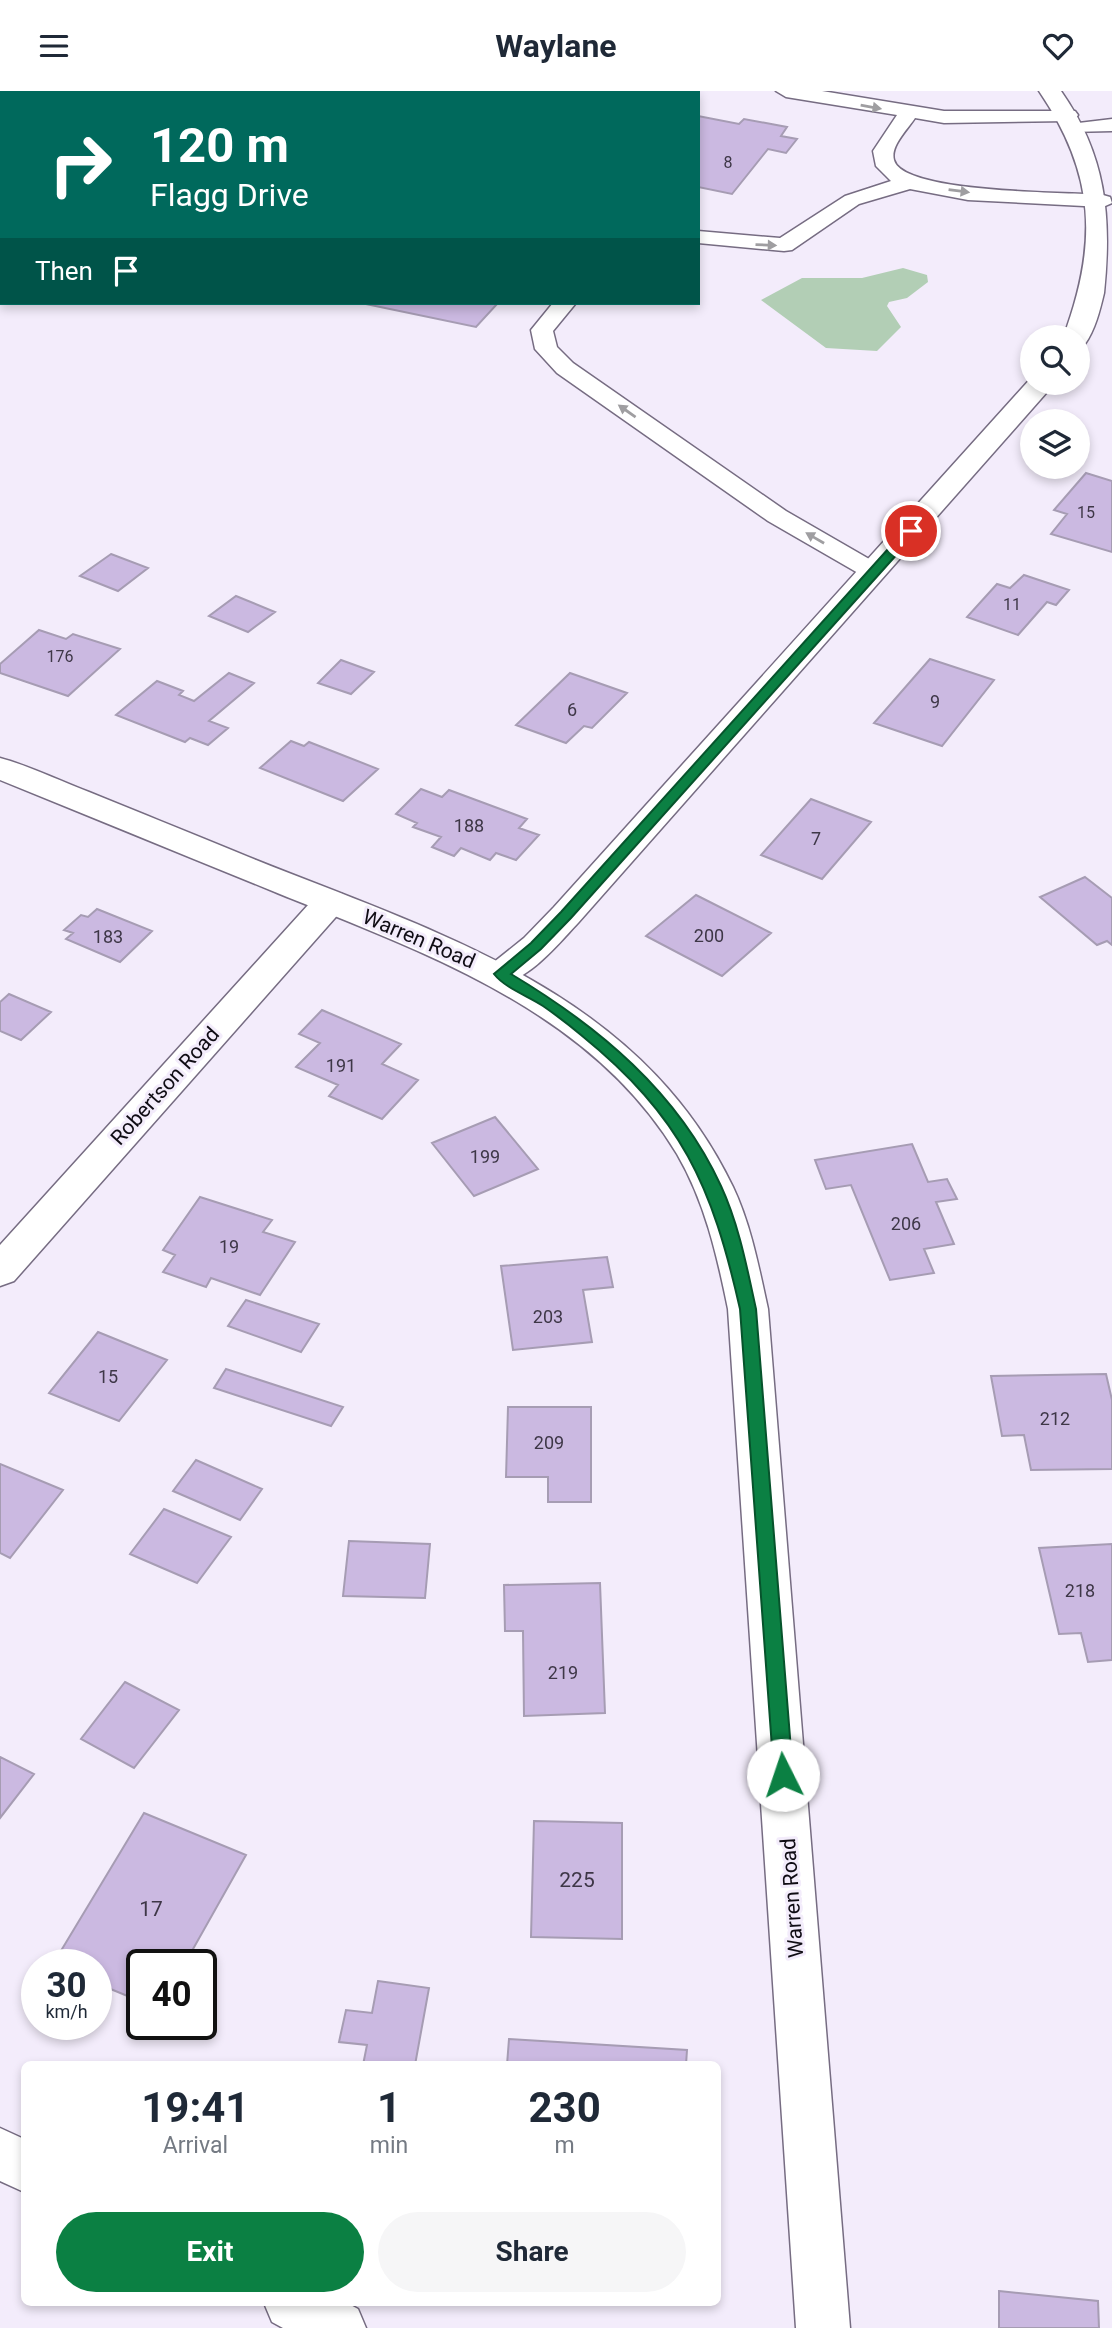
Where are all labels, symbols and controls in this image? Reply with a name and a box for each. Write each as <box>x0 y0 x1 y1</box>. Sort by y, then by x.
icon: menu <box>35 27 73 65</box>
text: Waylane <box>495 27 617 65</box>
icon: heart <box>1039 27 1077 65</box>
one-way arrow <box>861 101 883 112</box>
text: 120 m <box>150 117 289 174</box>
icon: right <box>35 119 126 210</box>
house number: 8 <box>724 153 733 172</box>
text: Flagg Drive <box>150 176 309 214</box>
one-way arrow <box>949 186 971 197</box>
one-way arrow <box>755 239 777 250</box>
icon: arrive <box>107 252 145 290</box>
text: Then <box>35 256 93 286</box>
map controls <box>1020 325 1090 479</box>
button: search <box>1020 325 1090 395</box>
one-way arrow <box>618 404 636 418</box>
button: layers <box>1020 409 1090 479</box>
pin <box>881 501 941 561</box>
house number: 15 <box>1077 503 1095 522</box>
icon: arrive <box>892 512 930 550</box>
one-way arrow <box>806 532 825 544</box>
house number: 11 <box>1003 595 1021 614</box>
house number: 176 <box>47 647 73 666</box>
house number: 9 <box>930 691 940 712</box>
house number: 6 <box>567 699 577 720</box>
house number: 188 <box>454 815 484 836</box>
house number: 7 <box>811 828 821 849</box>
street label: Warren Road <box>359 905 479 973</box>
house number: 200 <box>694 925 724 946</box>
house number: 183 <box>93 926 123 947</box>
street label: Robertson Road <box>106 1022 224 1150</box>
house number: 191 <box>326 1055 356 1076</box>
house number: 199 <box>470 1146 500 1167</box>
house number: 206 <box>891 1213 921 1234</box>
house number: 19 <box>219 1236 239 1257</box>
house number: 203 <box>533 1306 563 1327</box>
house number: 15 <box>98 1366 118 1387</box>
house number: 212 <box>1040 1408 1070 1429</box>
house number: 209 <box>534 1432 564 1453</box>
house number: 218 <box>1065 1580 1095 1601</box>
house number: 219 <box>548 1662 578 1683</box>
position arrow <box>746 1738 820 1812</box>
street label: Warren Road <box>776 1837 808 1959</box>
house number: 225 <box>559 1868 595 1892</box>
house number: 17 <box>139 1897 163 1921</box>
speed limit sign: 40 <box>126 1949 217 2040</box>
text: 30 <box>46 1965 87 2006</box>
text: km/h <box>45 2001 88 2022</box>
text: 19:41 <box>141 2083 249 2132</box>
text: 1 <box>377 2083 401 2132</box>
text: 230 <box>528 2083 601 2132</box>
text: Arrival <box>163 2132 228 2159</box>
text: min <box>370 2132 408 2159</box>
text: m <box>555 2132 575 2159</box>
button: Exit <box>56 2212 364 2292</box>
button: Share <box>378 2212 686 2292</box>

